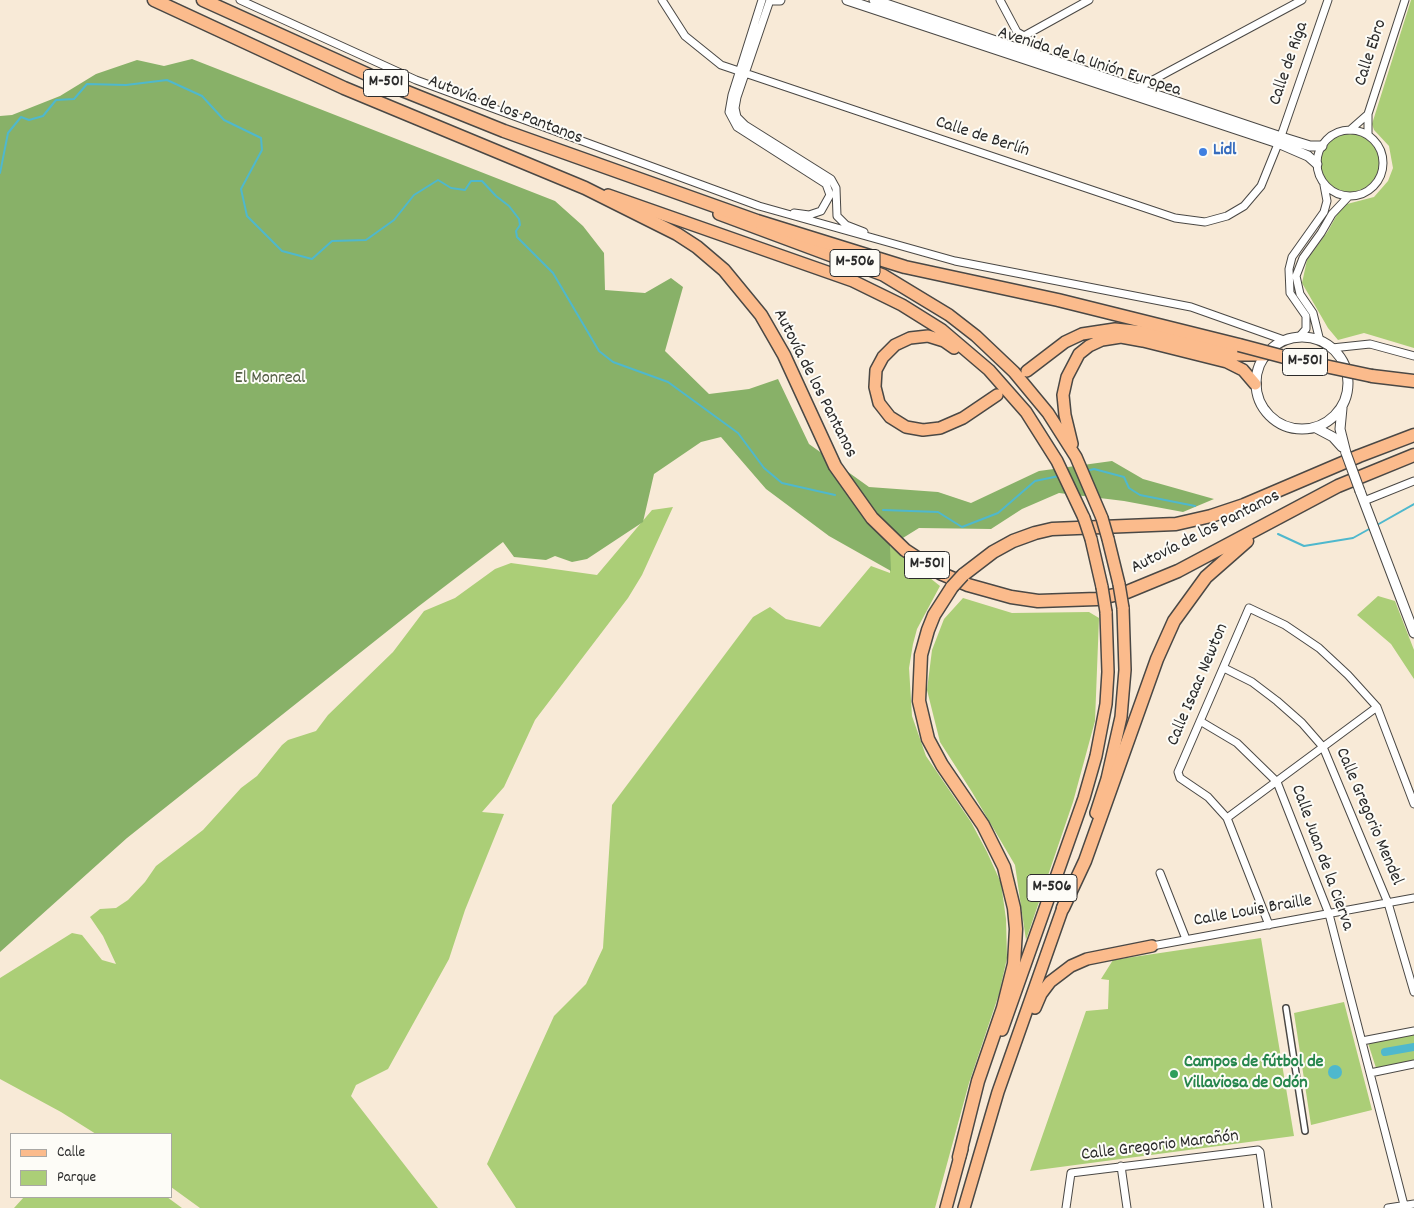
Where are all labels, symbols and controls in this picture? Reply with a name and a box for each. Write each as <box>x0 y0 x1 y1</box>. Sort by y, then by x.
street label: Calle Ebro <box>1351 17 1393 89</box>
street label: Calle de Riga <box>1266 19 1314 109</box>
street label: Avenida de la Unión Europea <box>995 23 1183 103</box>
road number: M-501 <box>364 70 408 96</box>
street label: Autovía de los Pantanos <box>425 72 585 150</box>
street label: Calle de Berlín <box>932 113 1032 163</box>
place label: Lidl <box>1213 141 1236 163</box>
marker: Lidl <box>1197 146 1209 158</box>
road number: M-506 <box>830 250 880 276</box>
street label: Autovía de los Pantanos <box>767 306 861 462</box>
road number: M-501 <box>1282 348 1328 376</box>
park label: El Monreal <box>235 369 305 391</box>
street label: Autovía de los Pantanos <box>1128 486 1284 580</box>
road number: M-501 <box>904 552 950 578</box>
street label: Calle Isaac Newton <box>1164 621 1234 749</box>
street label: Calle Gregorio Mendel <box>1329 745 1407 889</box>
street label: Calle Juan de la Cierva <box>1285 782 1357 934</box>
road number: M-506 <box>1027 874 1077 901</box>
street label: Calle Louis Braille <box>1192 891 1314 933</box>
place label: Campos de fútbol de Villaviosa de Odón <box>1184 1053 1323 1096</box>
marker: Campos de fútbol de Villaviosa de Odón <box>1168 1068 1180 1080</box>
street label: Calle Gregorio Marañón <box>1080 1127 1240 1167</box>
legend <box>10 1133 172 1198</box>
text: Calle <box>57 1142 85 1164</box>
text: Parque <box>57 1167 96 1189</box>

